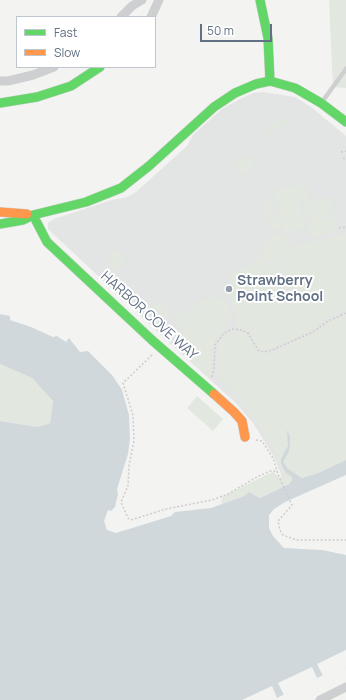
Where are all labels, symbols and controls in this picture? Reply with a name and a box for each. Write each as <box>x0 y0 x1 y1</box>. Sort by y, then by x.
legend <box>16 16 156 68</box>
scale bar <box>202 16 274 42</box>
text: 50 m <box>207 22 234 39</box>
text: Fast <box>54 24 78 41</box>
text: Slow <box>54 44 80 61</box>
street label: HARBOR COVE WAY <box>97 268 201 364</box>
place label: Strawberry Point School <box>237 273 323 306</box>
marker: Strawberry Point School <box>224 284 234 294</box>

